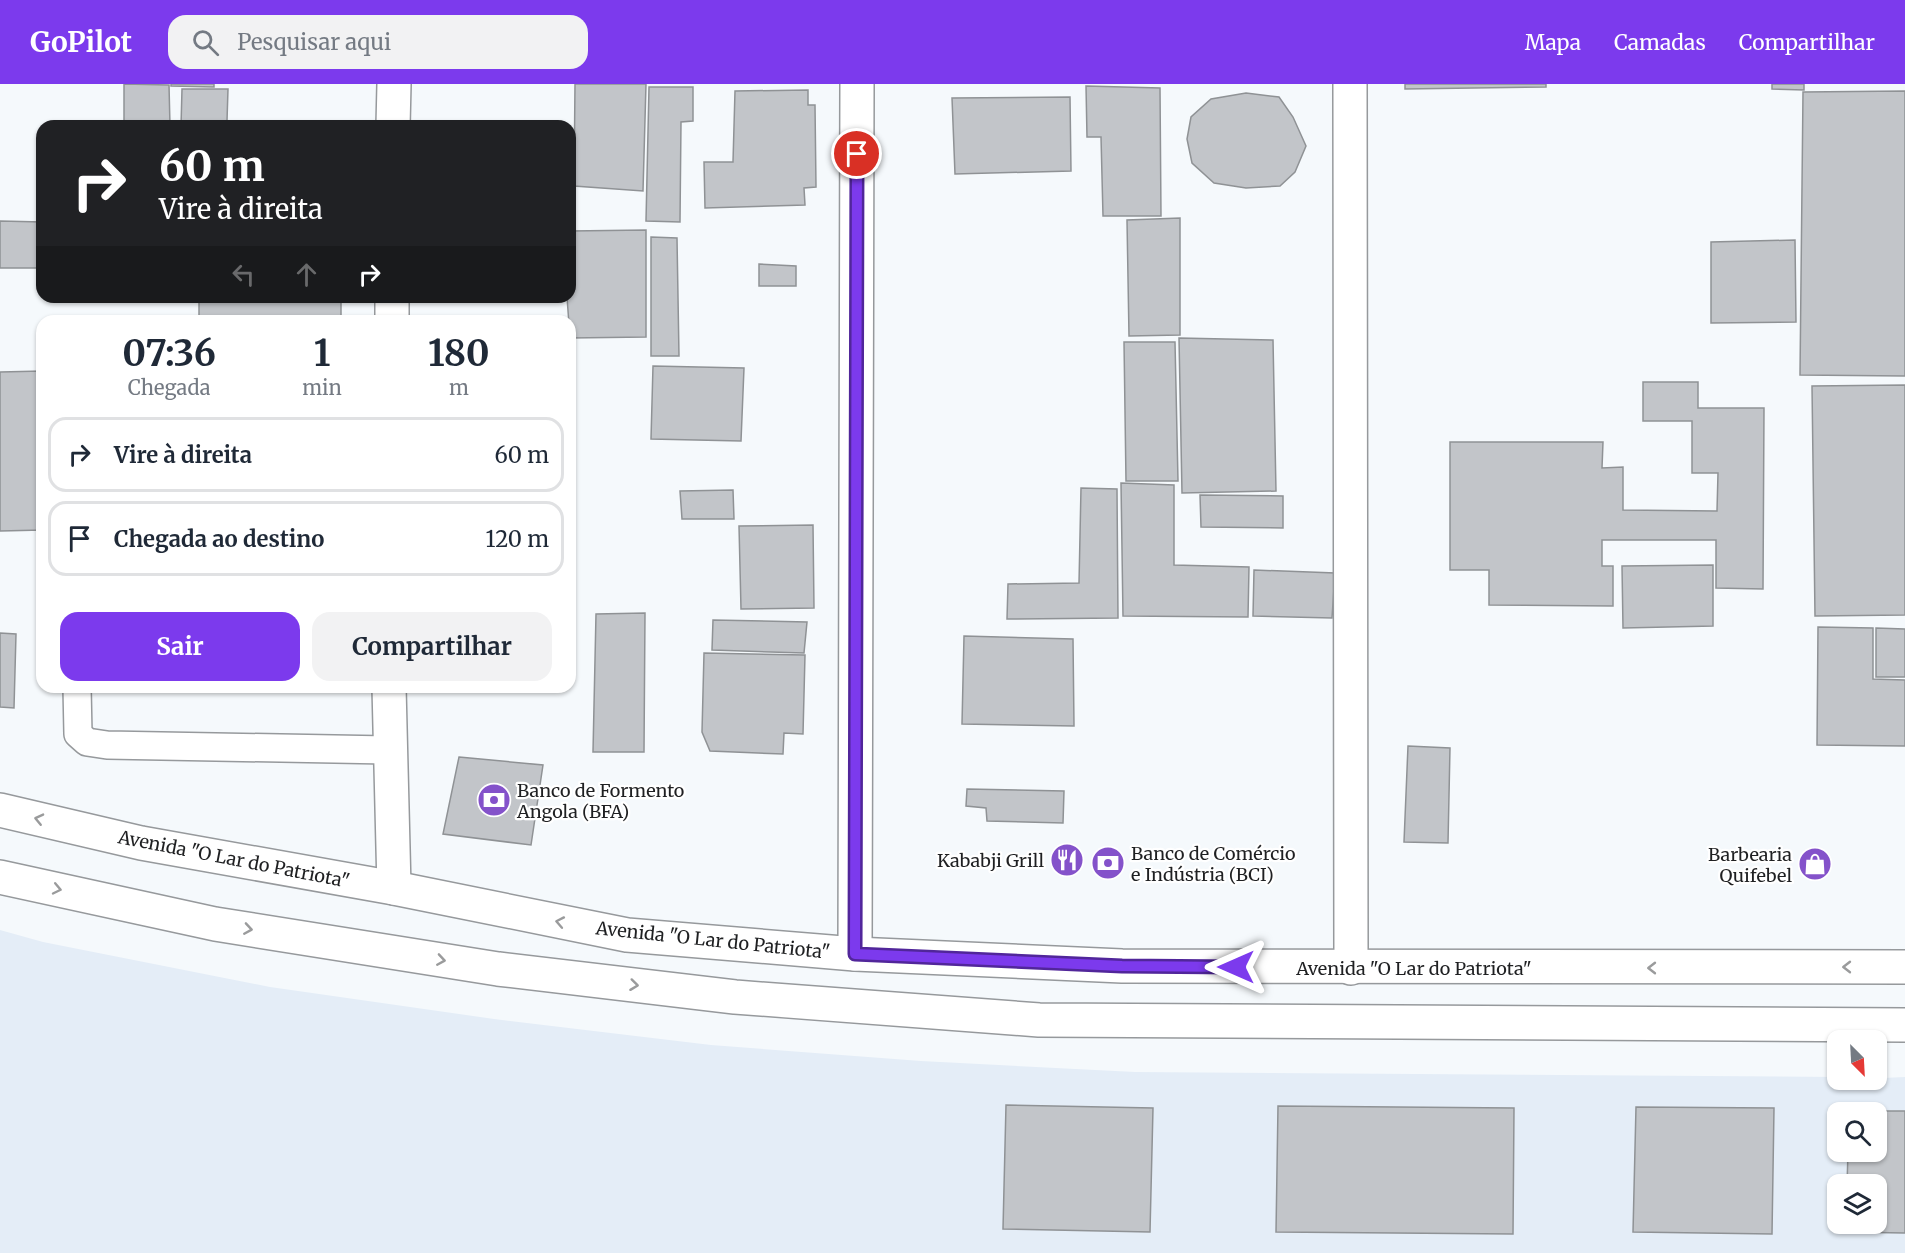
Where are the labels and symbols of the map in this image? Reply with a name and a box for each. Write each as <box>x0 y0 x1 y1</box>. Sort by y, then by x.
pin <box>831 128 882 179</box>
place label: Banco de Formento Angola (BFA) <box>516 779 684 823</box>
bank icon: Banco de Formento Angola (BFA) <box>476 782 512 818</box>
one-way arrow <box>34 813 44 826</box>
street label: Avenida "O Lar do Patriota" <box>115 825 352 893</box>
restaurant icon: Kababji Grill <box>1049 842 1085 878</box>
place label: Banco de Comércio e Indústria (BCI) <box>1131 842 1296 886</box>
place label: Barbearia Quifebel <box>1708 843 1792 887</box>
bank icon: Banco de Comércio e Indústria (BCI) <box>1090 845 1126 881</box>
shop icon: Barbearia Quifebel <box>1797 846 1833 882</box>
place label: Kababji Grill <box>937 849 1044 872</box>
one-way arrow <box>52 882 62 895</box>
one-way arrow <box>555 916 565 929</box>
street label: Avenida "O Lar do Patriota" <box>594 916 831 964</box>
one-way arrow <box>243 922 253 935</box>
position arrow <box>1204 935 1268 999</box>
one-way arrow <box>435 953 445 966</box>
street label: Avenida "O Lar do Patriota" <box>1295 957 1532 980</box>
one-way arrow <box>1842 961 1851 973</box>
one-way arrow <box>1647 962 1656 974</box>
one-way arrow <box>629 979 638 991</box>
north arrow <box>1827 1030 1887 1090</box>

